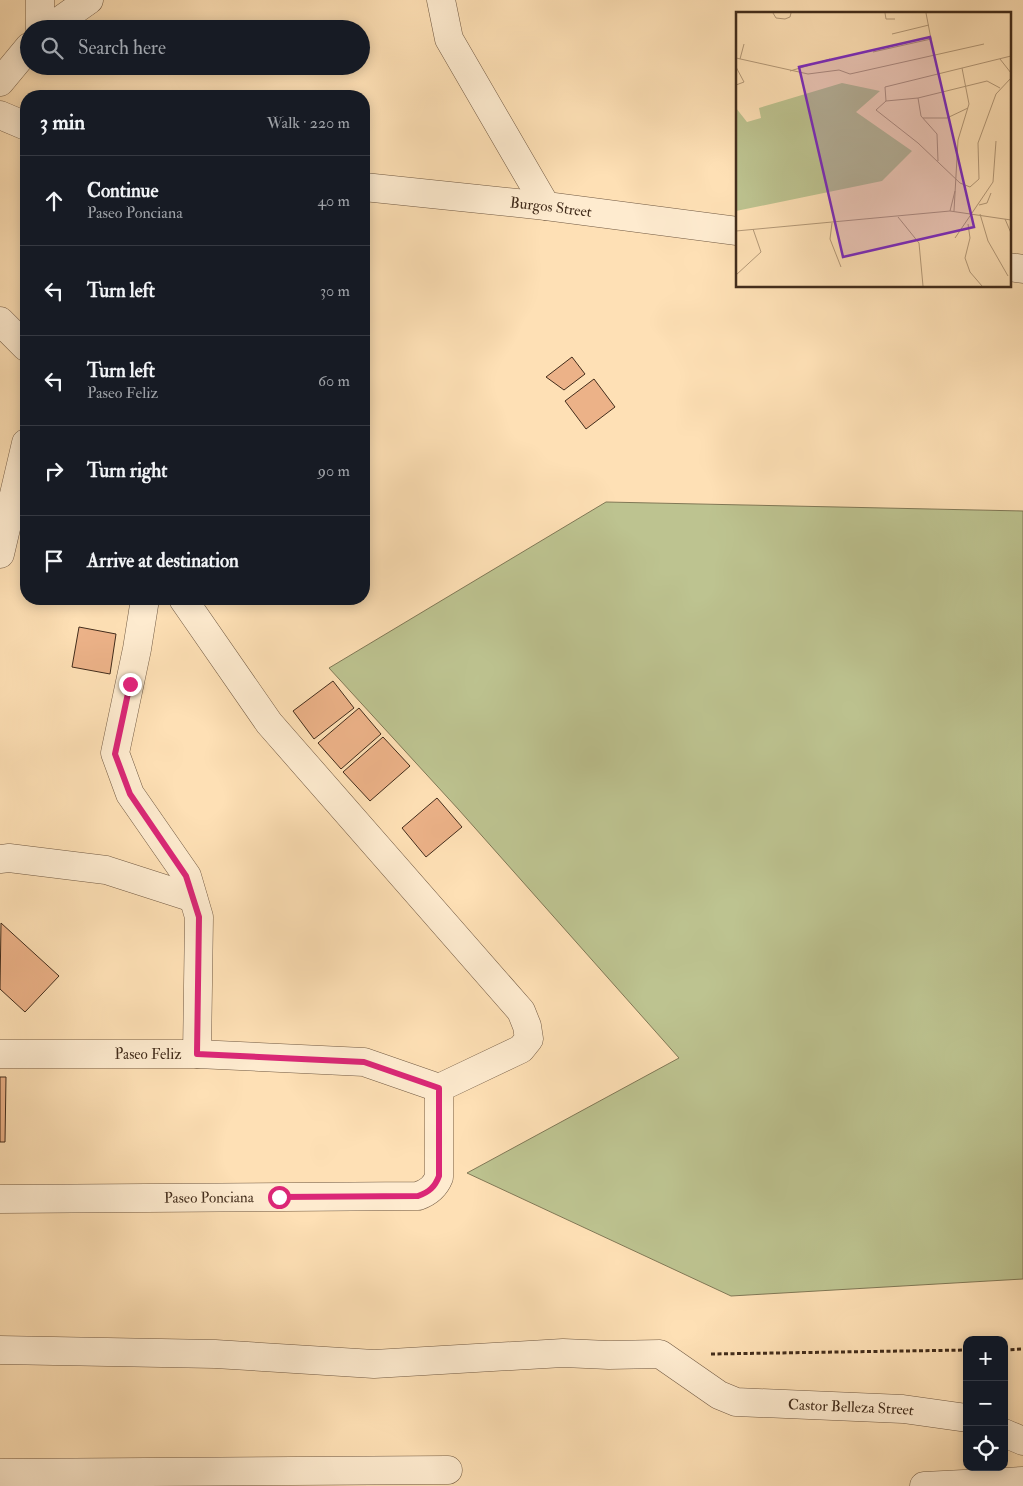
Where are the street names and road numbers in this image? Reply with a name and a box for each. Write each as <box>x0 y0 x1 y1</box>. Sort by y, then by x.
street label: Burgos Street <box>509 193 593 222</box>
street label: Paseo Feliz <box>115 1045 181 1064</box>
street label: Paseo Ponciana <box>164 1188 255 1208</box>
street label: Castor Belleza Street <box>788 1395 915 1420</box>

